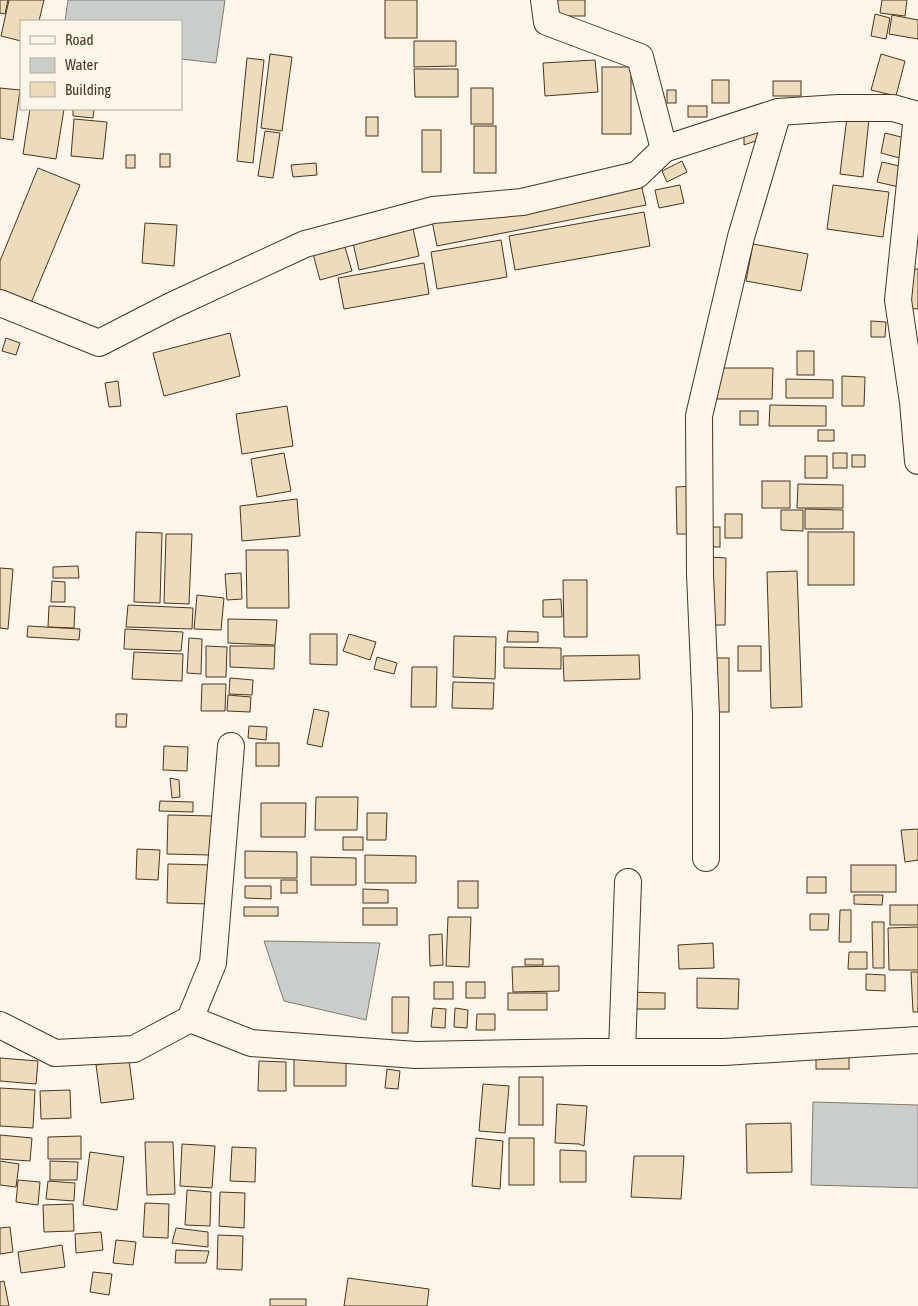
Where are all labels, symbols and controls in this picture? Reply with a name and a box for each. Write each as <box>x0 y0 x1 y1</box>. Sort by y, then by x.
legend <box>20 20 182 110</box>
text: Road <box>65 31 94 48</box>
text: Water <box>65 56 98 73</box>
text: Building <box>65 81 111 98</box>

